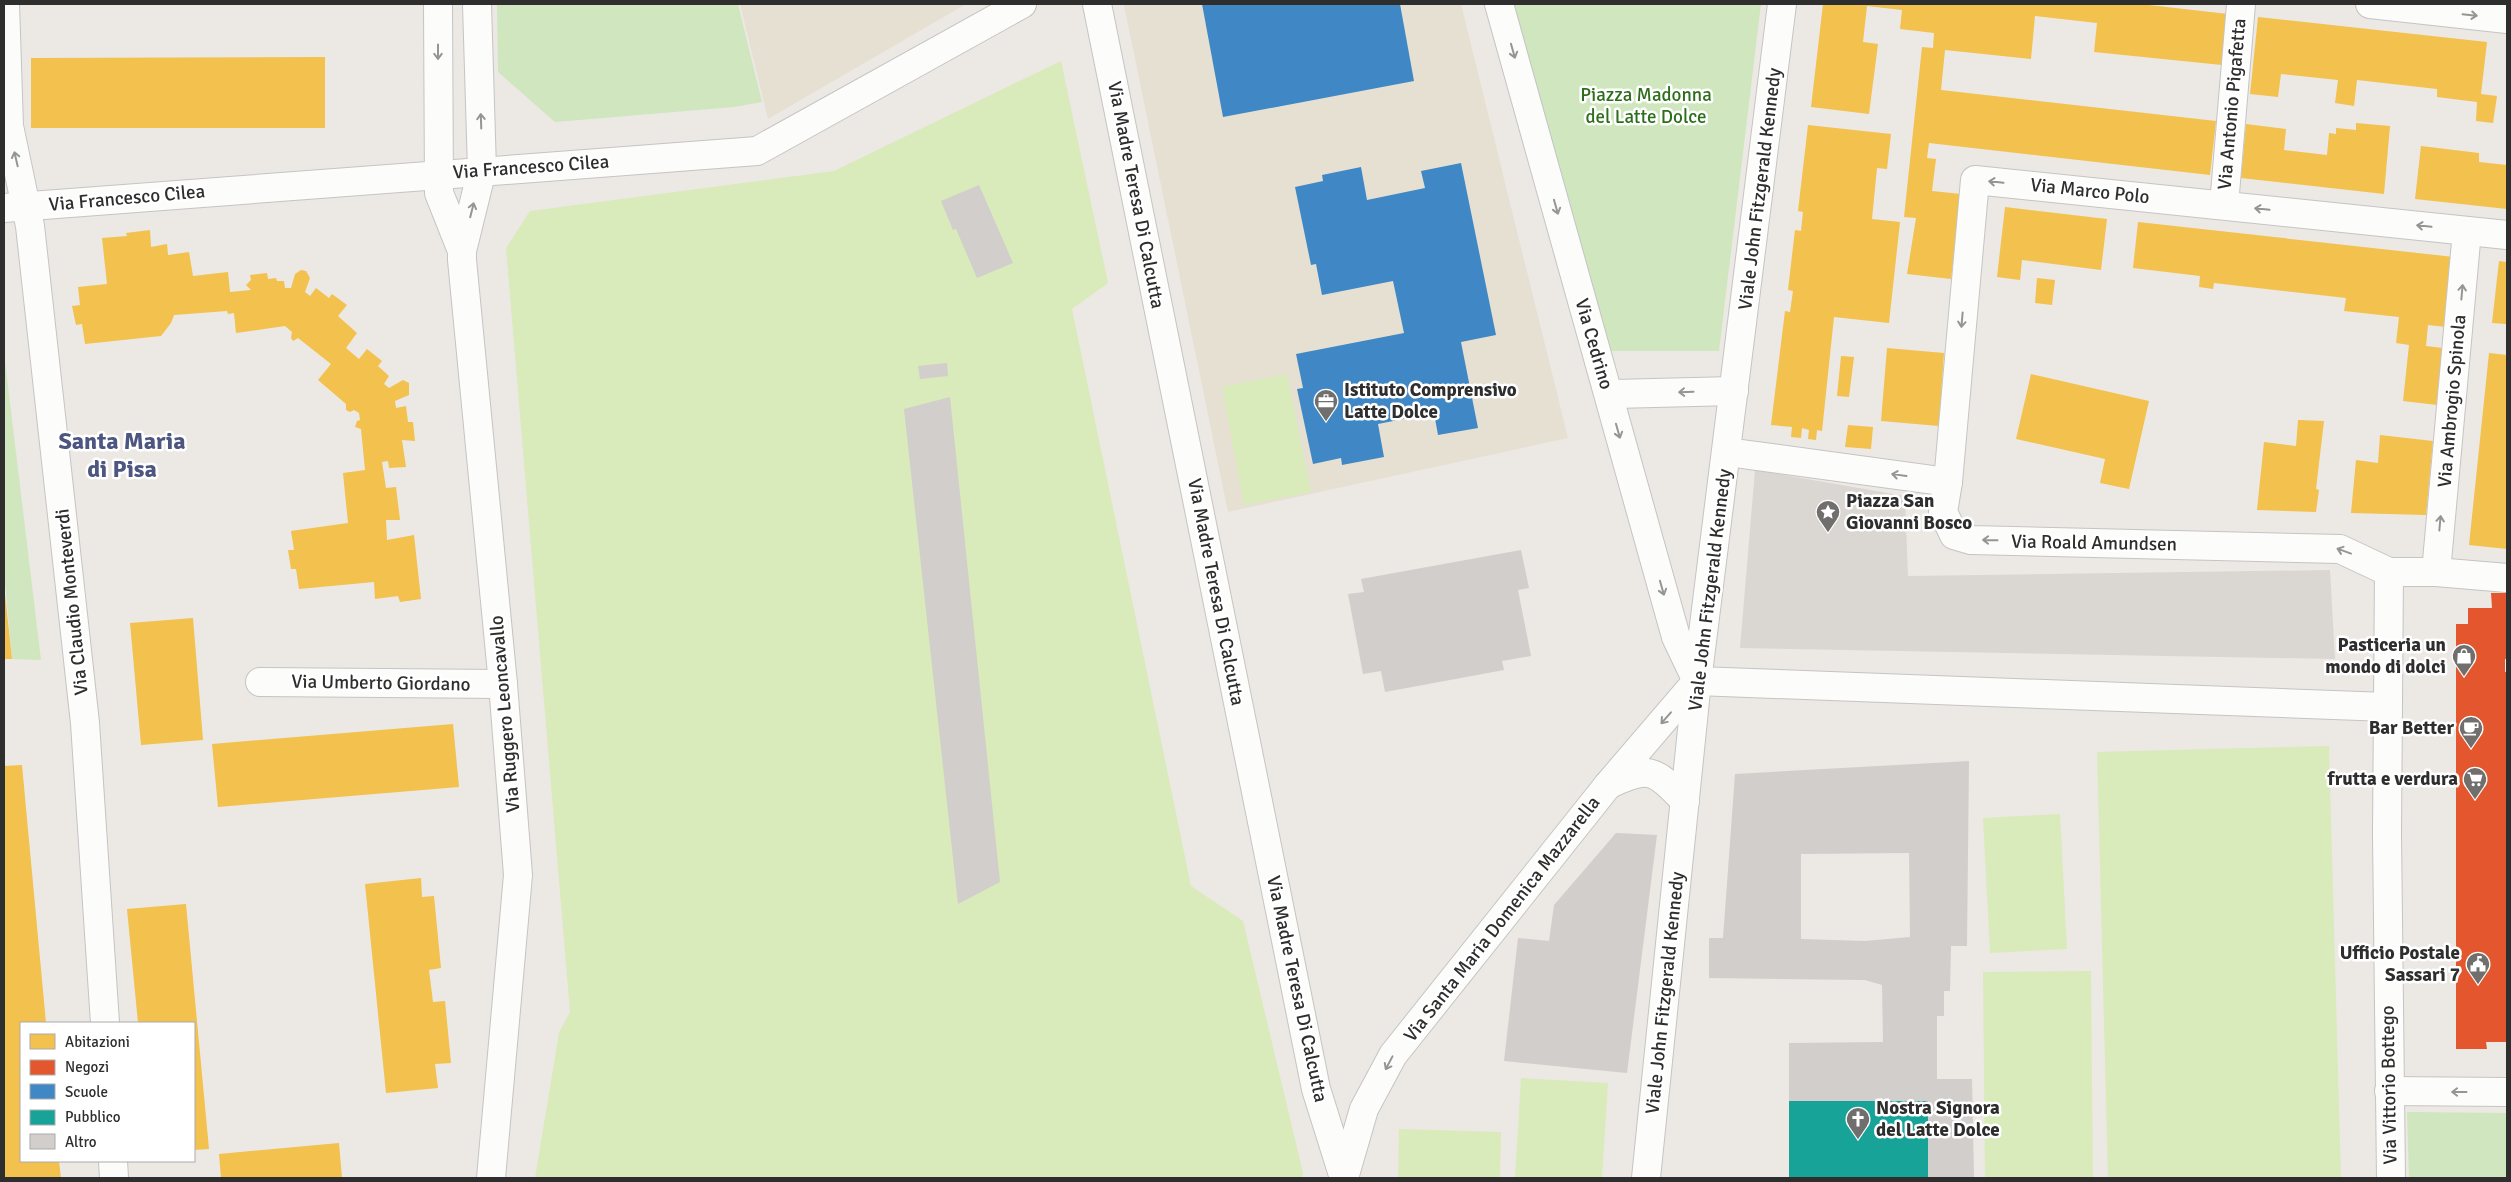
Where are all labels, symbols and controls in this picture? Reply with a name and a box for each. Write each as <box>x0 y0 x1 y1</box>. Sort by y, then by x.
one-way arrow <box>2462 10 2478 20</box>
street label: Via Antonio Pigafetta <box>2213 17 2251 191</box>
one-way arrow <box>1508 42 1518 58</box>
one-way arrow <box>433 44 443 60</box>
street label: Viale John Fitzgerald Kennedy <box>1733 66 1787 311</box>
street label: Via Madre Teresa Di Calcutta <box>1102 79 1170 311</box>
park label: Piazza Madonna del Latte Dolce <box>1580 83 1712 129</box>
one-way arrow <box>476 113 485 129</box>
street label: Via Francesco Cilea <box>452 150 610 184</box>
one-way arrow <box>11 151 20 167</box>
street label: Via Marco Polo <box>2029 173 2151 209</box>
one-way arrow <box>1989 177 2005 187</box>
street label: Via Francesco Cilea <box>48 179 206 217</box>
one-way arrow <box>1552 199 1562 215</box>
one-way arrow <box>468 203 477 219</box>
one-way arrow <box>2255 204 2271 214</box>
one-way arrow <box>2416 221 2432 231</box>
one-way arrow <box>2457 284 2467 300</box>
street label: Via Cedrino <box>1570 296 1618 392</box>
one-way arrow <box>1957 311 1967 327</box>
street label: Via Ambrogio Spinola <box>2432 313 2472 489</box>
place label: Istituto Comprensivo Latte Dolce <box>1344 378 1517 424</box>
one-way arrow <box>1678 387 1694 397</box>
office icon: Istituto Comprensivo Latte Dolce <box>1313 388 1339 422</box>
one-way arrow <box>1614 423 1624 439</box>
district label: Santa Maria di Pisa <box>58 426 186 484</box>
street label: Viale John Fitzgerald Kennedy <box>1683 467 1737 712</box>
one-way arrow <box>1892 470 1908 480</box>
street label: Via Madre Teresa Di Calcutta <box>1182 476 1250 708</box>
place label: Piazza San Giovanni Bosco <box>1846 489 1972 535</box>
place icon: Piazza San Giovanni Bosco <box>1815 499 1841 533</box>
street label: Via Claudio Monteverdi <box>50 508 94 696</box>
one-way arrow <box>2436 515 2445 531</box>
street label: Via Roald Amundsen <box>2011 530 2177 556</box>
one-way arrow <box>1982 536 1998 545</box>
one-way arrow <box>2337 546 2352 555</box>
one-way arrow <box>1658 579 1667 595</box>
street label: Via Ruggero Leoncavallo <box>484 614 526 814</box>
place label: Pasticeria un mondo di dolci <box>2325 633 2446 679</box>
shop icon: Pasticeria un mondo di dolci <box>2451 643 2477 677</box>
street label: Via Umberto Giordano <box>291 669 471 697</box>
one-way arrow <box>1660 712 1671 725</box>
cafe icon: Bar Better <box>2458 715 2484 749</box>
place label: Bar Better <box>2369 716 2454 740</box>
supermarket icon: frutta e verdura <box>2462 766 2488 800</box>
place label: frutta e verdura <box>2326 767 2458 791</box>
street label: Via Santa Maria Domenica Mazzarella <box>1398 791 1606 1047</box>
street label: Viale John Fitzgerald Kennedy <box>1640 870 1690 1115</box>
street label: Via Madre Teresa Di Calcutta <box>1261 874 1333 1104</box>
place label: Ufficio Postale Sassari 7 <box>2340 941 2460 987</box>
public building icon: Ufficio Postale Sassari 7 <box>2465 951 2491 985</box>
street label: Via Vittorio Bottego <box>2376 1005 2402 1165</box>
legend <box>20 1022 195 1162</box>
text: Abitazioni <box>65 1033 130 1051</box>
one-way arrow <box>1384 1056 1394 1071</box>
text: Negozi <box>65 1058 109 1076</box>
text: Scuole <box>65 1083 108 1101</box>
one-way arrow <box>2451 1087 2467 1097</box>
place label: Nostra Signora del Latte Dolce <box>1876 1096 2000 1142</box>
church icon: Nostra Signora del Latte Dolce <box>1845 1106 1871 1140</box>
text: Pubblico <box>65 1108 121 1126</box>
text: Altro <box>65 1133 97 1151</box>

